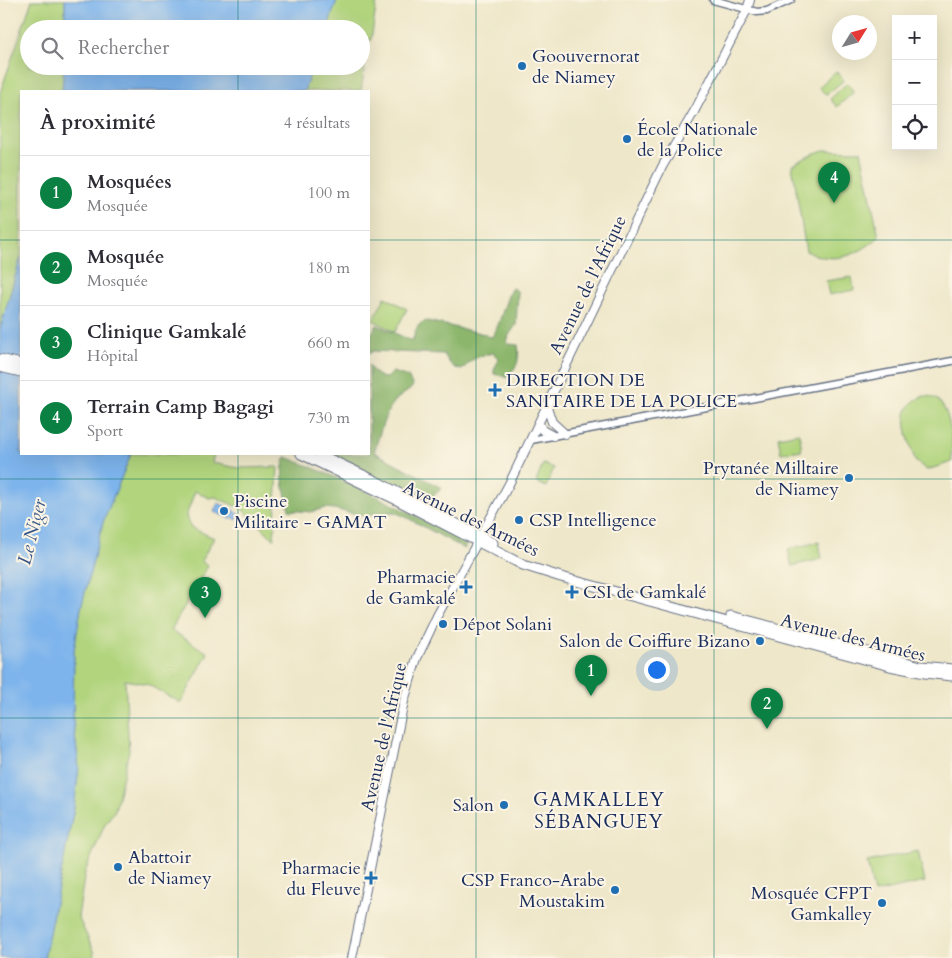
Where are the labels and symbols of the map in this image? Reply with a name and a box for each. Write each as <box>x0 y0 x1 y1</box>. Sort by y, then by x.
north arrow <box>832 15 877 60</box>
place label: Goouvernorat de Niamey <box>532 44 640 90</box>
marker: Goouvernorat de Niamey <box>516 60 528 72</box>
place label: École Nationale de la Police <box>637 117 758 163</box>
marker: École Nationale de la Police <box>621 133 633 145</box>
pin: 4 <box>818 162 850 203</box>
street label: Avenue de l'Afrique <box>543 211 633 359</box>
place label: DIRECTION DE SANITAIRE DE LA POLICE <box>506 368 737 414</box>
marker: DIRECTION DE SANITAIRE DE LA POLICE <box>488 383 502 397</box>
place label: Prytanée Milltaire de Niamey <box>703 456 839 502</box>
marker: Prytanée Milltaire de Niamey <box>843 472 855 484</box>
street label: Avenue des Armées <box>399 475 543 563</box>
place label: Piscine Militaire - GAMAT <box>234 489 387 535</box>
water label: Le Niger <box>11 496 53 567</box>
marker: Piscine Militaire - GAMAT <box>218 505 230 517</box>
place label: CSP Intelligence <box>529 508 657 533</box>
marker: CSP Intelligence <box>513 514 525 526</box>
place label: Pharmacie de Gamkalé <box>366 565 456 611</box>
pin: 3 <box>189 577 221 618</box>
place label: CSI de Gamkalé <box>583 580 707 605</box>
marker: Pharmacie de Gamkalé <box>460 581 472 593</box>
marker: CSI de Gamkalé <box>565 585 579 599</box>
street label: Avenue des Armées <box>778 608 928 668</box>
place label: Dépot Solani <box>453 612 552 637</box>
marker: Dépot Solani <box>437 618 449 630</box>
place label: Salon de Coiffure Bizano <box>559 629 750 654</box>
marker: Salon de Coiffure Bizano <box>754 635 766 647</box>
pin: 1 <box>575 655 607 696</box>
your location <box>644 657 670 683</box>
street label: Avenue de l'Afrique <box>355 660 413 814</box>
pin: 2 <box>751 688 783 729</box>
district label: GAMKALLEY SÉBANGUEY <box>533 787 665 835</box>
place label: Salon <box>453 793 495 818</box>
marker: Salon <box>498 799 510 811</box>
place label: Abattoir de Niamey <box>128 845 212 891</box>
place label: Pharmacie du Fleuve <box>282 856 361 902</box>
marker: Abattoir de Niamey <box>112 861 124 873</box>
place label: CSP Franco-Arabe Moustakim <box>461 868 606 914</box>
marker: Pharmacie du Fleuve <box>365 872 377 884</box>
place label: Mosquée CFPT Gamkalley <box>751 881 872 927</box>
marker: CSP Franco-Arabe Moustakim <box>609 884 621 896</box>
marker: Mosquée CFPT Gamkalley <box>876 897 888 909</box>

